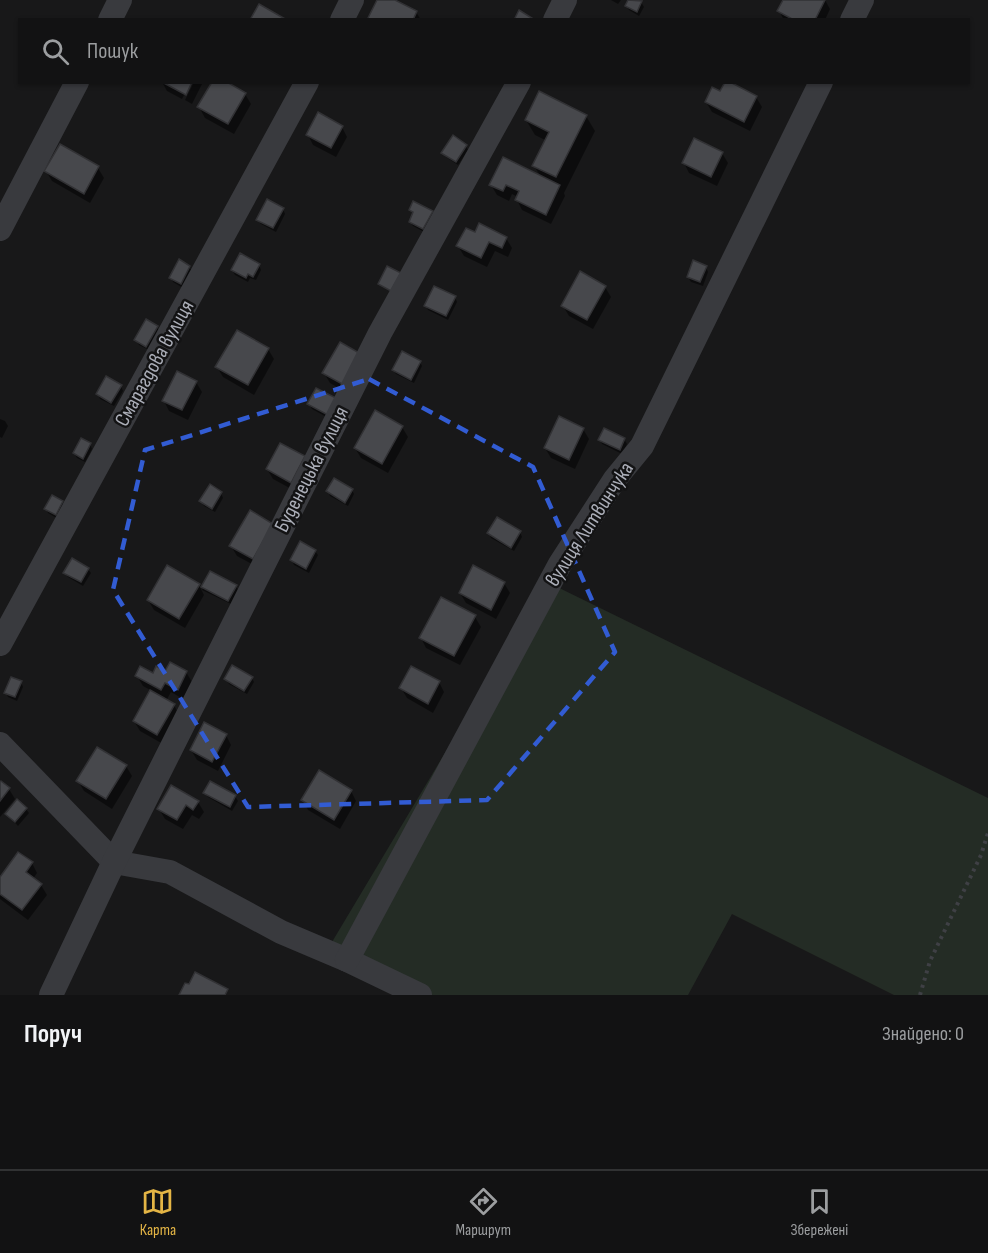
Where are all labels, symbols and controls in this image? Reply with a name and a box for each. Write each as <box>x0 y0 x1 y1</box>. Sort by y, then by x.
search box <box>18 18 970 84</box>
icon: search <box>39 35 72 68</box>
text: Пошук <box>87 38 138 65</box>
street label: Смарагдова вулиця <box>109 296 199 431</box>
street label: Буденецька вулиця <box>269 402 354 536</box>
street label: вулиця Литвинчука <box>540 457 639 591</box>
text: Поруч <box>24 1019 82 1050</box>
text: Знайдено: 0 <box>882 1022 964 1046</box>
tab: Карта <box>140 1185 176 1240</box>
tab: Маршрут <box>456 1185 511 1240</box>
tab: Збережені <box>790 1185 848 1240</box>

